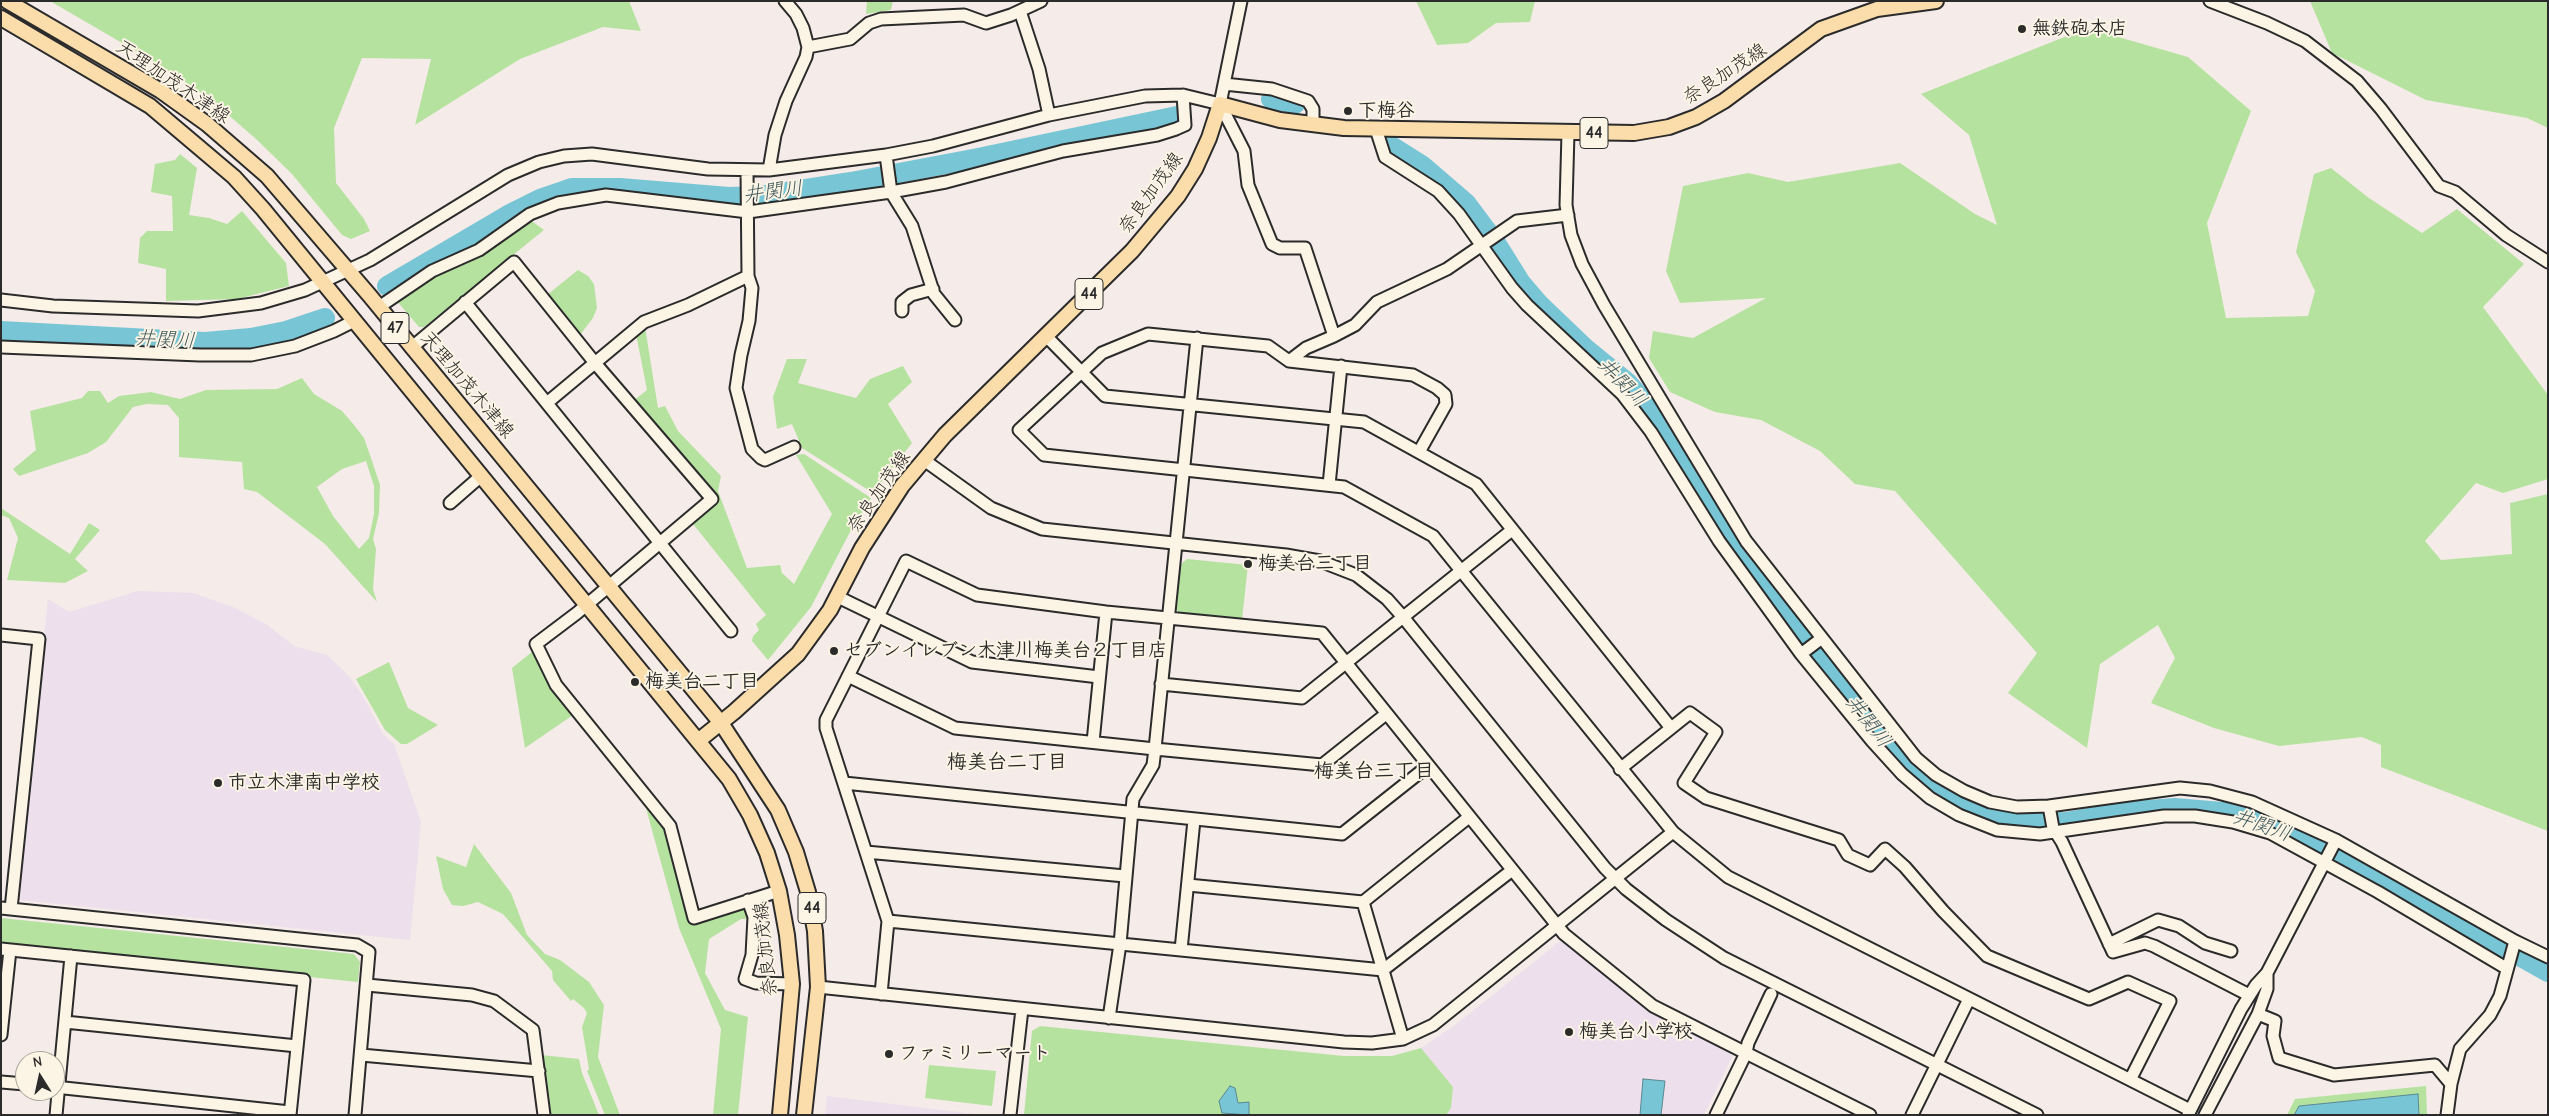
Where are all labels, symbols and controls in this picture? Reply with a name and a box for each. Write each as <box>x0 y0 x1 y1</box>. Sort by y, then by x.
place label: 無鉄砲本店 <box>2032 18 2127 40</box>
marker: 無鉄砲本店 <box>2016 23 2028 35</box>
street label: 天理加茂木津線 <box>111 35 235 129</box>
street label: 奈良加茂線 <box>1679 39 1771 109</box>
place label: 下梅谷 <box>1358 100 1415 122</box>
marker: 下梅谷 <box>1342 105 1354 117</box>
road number: 44 <box>1580 118 1608 148</box>
street label: 奈良加茂線 <box>1114 148 1188 238</box>
water label: 井関川 <box>742 176 804 208</box>
road number: 44 <box>1075 278 1103 310</box>
road number: 47 <box>381 312 409 343</box>
water label: 井関川 <box>134 326 196 354</box>
street label: 天理加茂木津線 <box>416 327 518 443</box>
water label: 井関川 <box>1593 353 1651 413</box>
street label: 奈良加茂線 <box>842 447 916 537</box>
place label: 梅美台三丁目 <box>1258 553 1372 575</box>
marker: 梅美台三丁目 <box>1242 558 1254 570</box>
place label: セブンイレブン木津川梅美台２丁目店 <box>844 640 1167 662</box>
marker: セブンイレブン木津川梅美台２丁目店 <box>828 645 840 657</box>
place label: 梅美台二丁目 <box>645 671 759 693</box>
marker: 梅美台二丁目 <box>629 676 641 688</box>
water label: 井関川 <box>1840 691 1896 753</box>
district label: 梅美台二丁目 <box>947 750 1067 774</box>
district label: 梅美台三丁目 <box>1314 759 1434 783</box>
place label: 市立木津南中学校 <box>228 772 380 794</box>
marker: 市立木津南中学校 <box>212 777 224 789</box>
water label: 井関川 <box>2230 805 2294 847</box>
road number: 44 <box>798 892 826 924</box>
street label: 奈良加茂線 <box>750 901 782 997</box>
place label: 梅美台小学校 <box>1579 1021 1693 1043</box>
marker: 梅美台小学校 <box>1563 1026 1575 1038</box>
place label: ファミリーマート <box>899 1043 1051 1065</box>
marker: ファミリーマート <box>883 1048 895 1060</box>
north arrow <box>15 1051 65 1101</box>
text: N <box>31 1053 43 1071</box>

